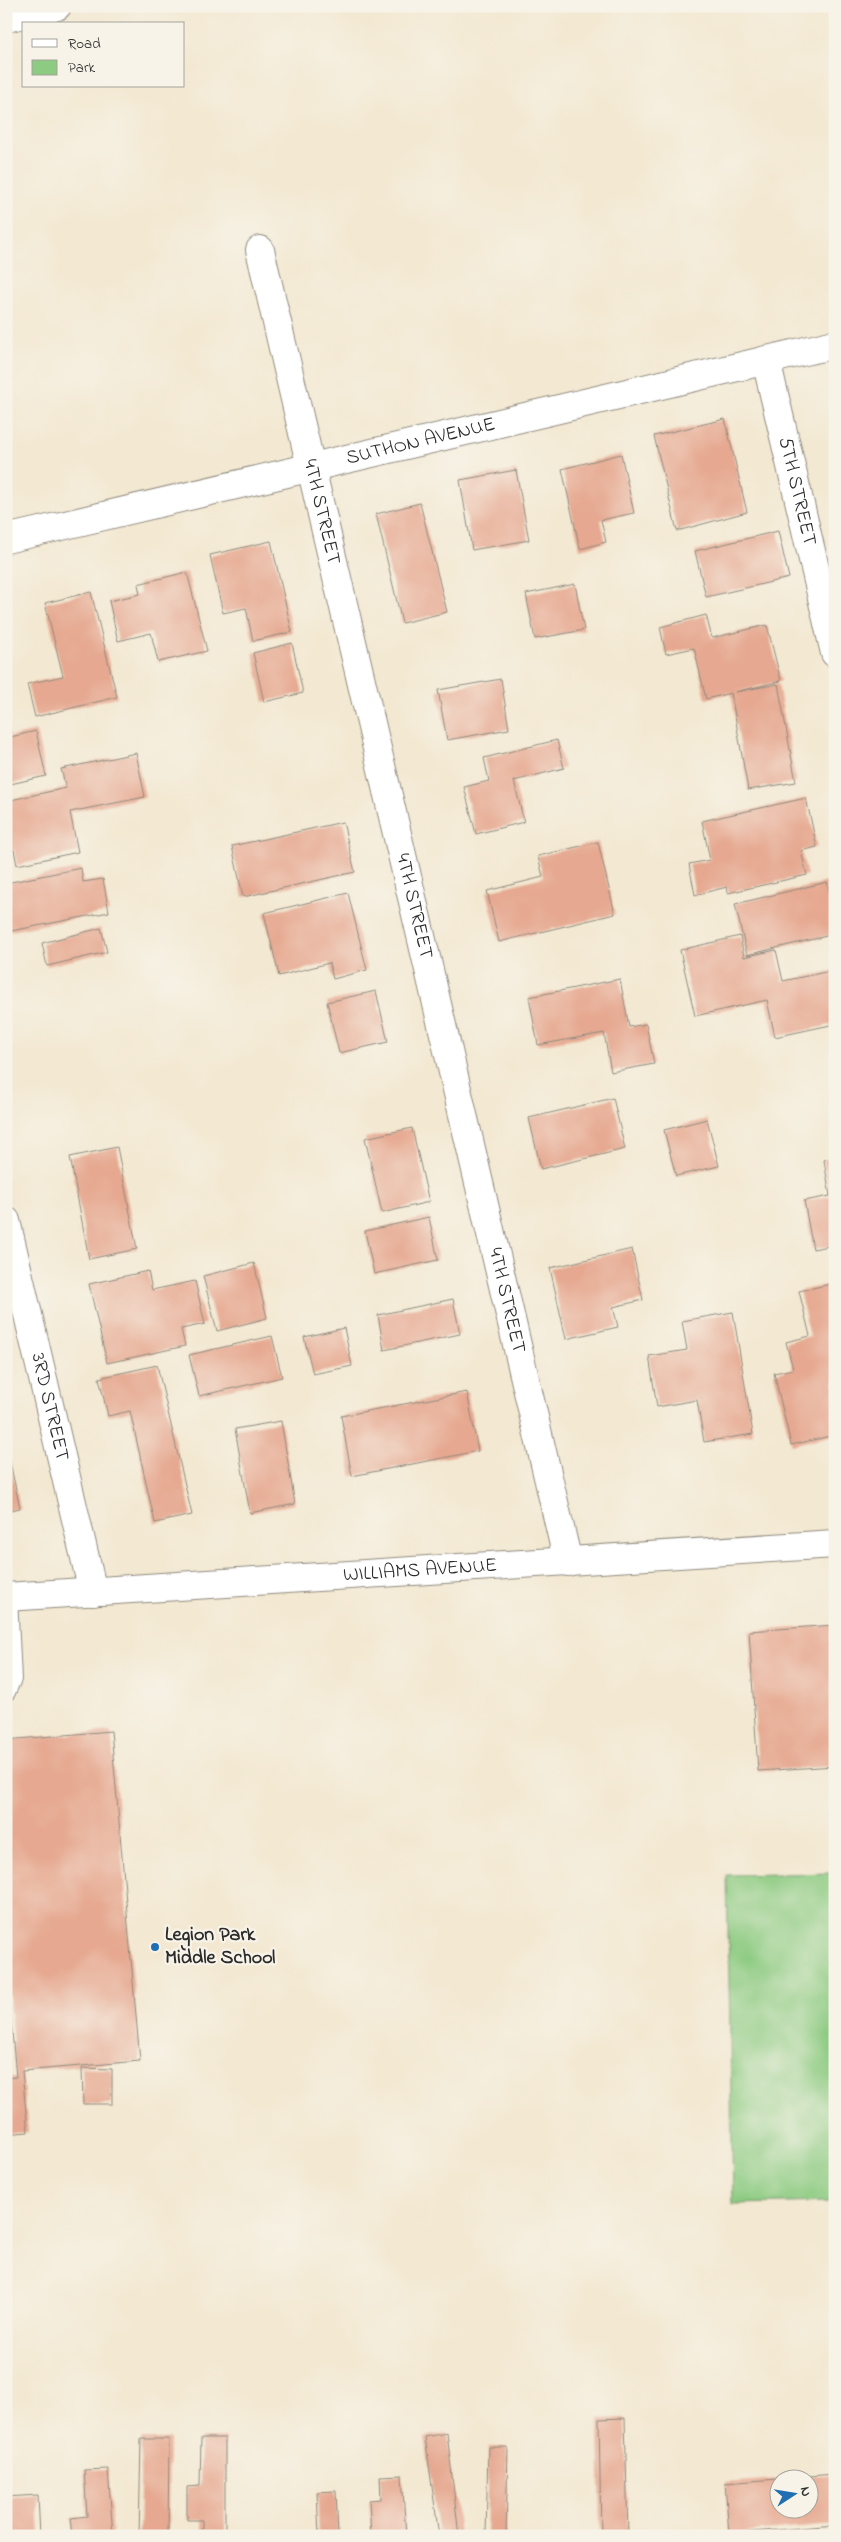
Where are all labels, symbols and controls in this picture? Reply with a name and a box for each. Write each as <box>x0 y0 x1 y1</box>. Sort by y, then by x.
legend <box>22 22 185 88</box>
text: Road <box>68 33 101 55</box>
text: Park <box>68 57 96 79</box>
street label: SUTHON AVENUE <box>343 410 498 473</box>
street label: 5TH STREET <box>770 434 824 549</box>
street label: 4TH STREET <box>295 456 348 567</box>
street label: 4TH STREET <box>388 851 440 962</box>
street label: 4TH STREET <box>480 1245 533 1356</box>
street label: 3RD STREET <box>23 1350 76 1464</box>
street label: WILLIAMS AVENUE <box>342 1551 498 1590</box>
place label: Legion Park Middle School <box>165 1921 275 1973</box>
marker: Legion Park Middle School <box>149 1941 161 1953</box>
north arrow <box>768 2470 818 2520</box>
text: N <box>794 2485 817 2498</box>

